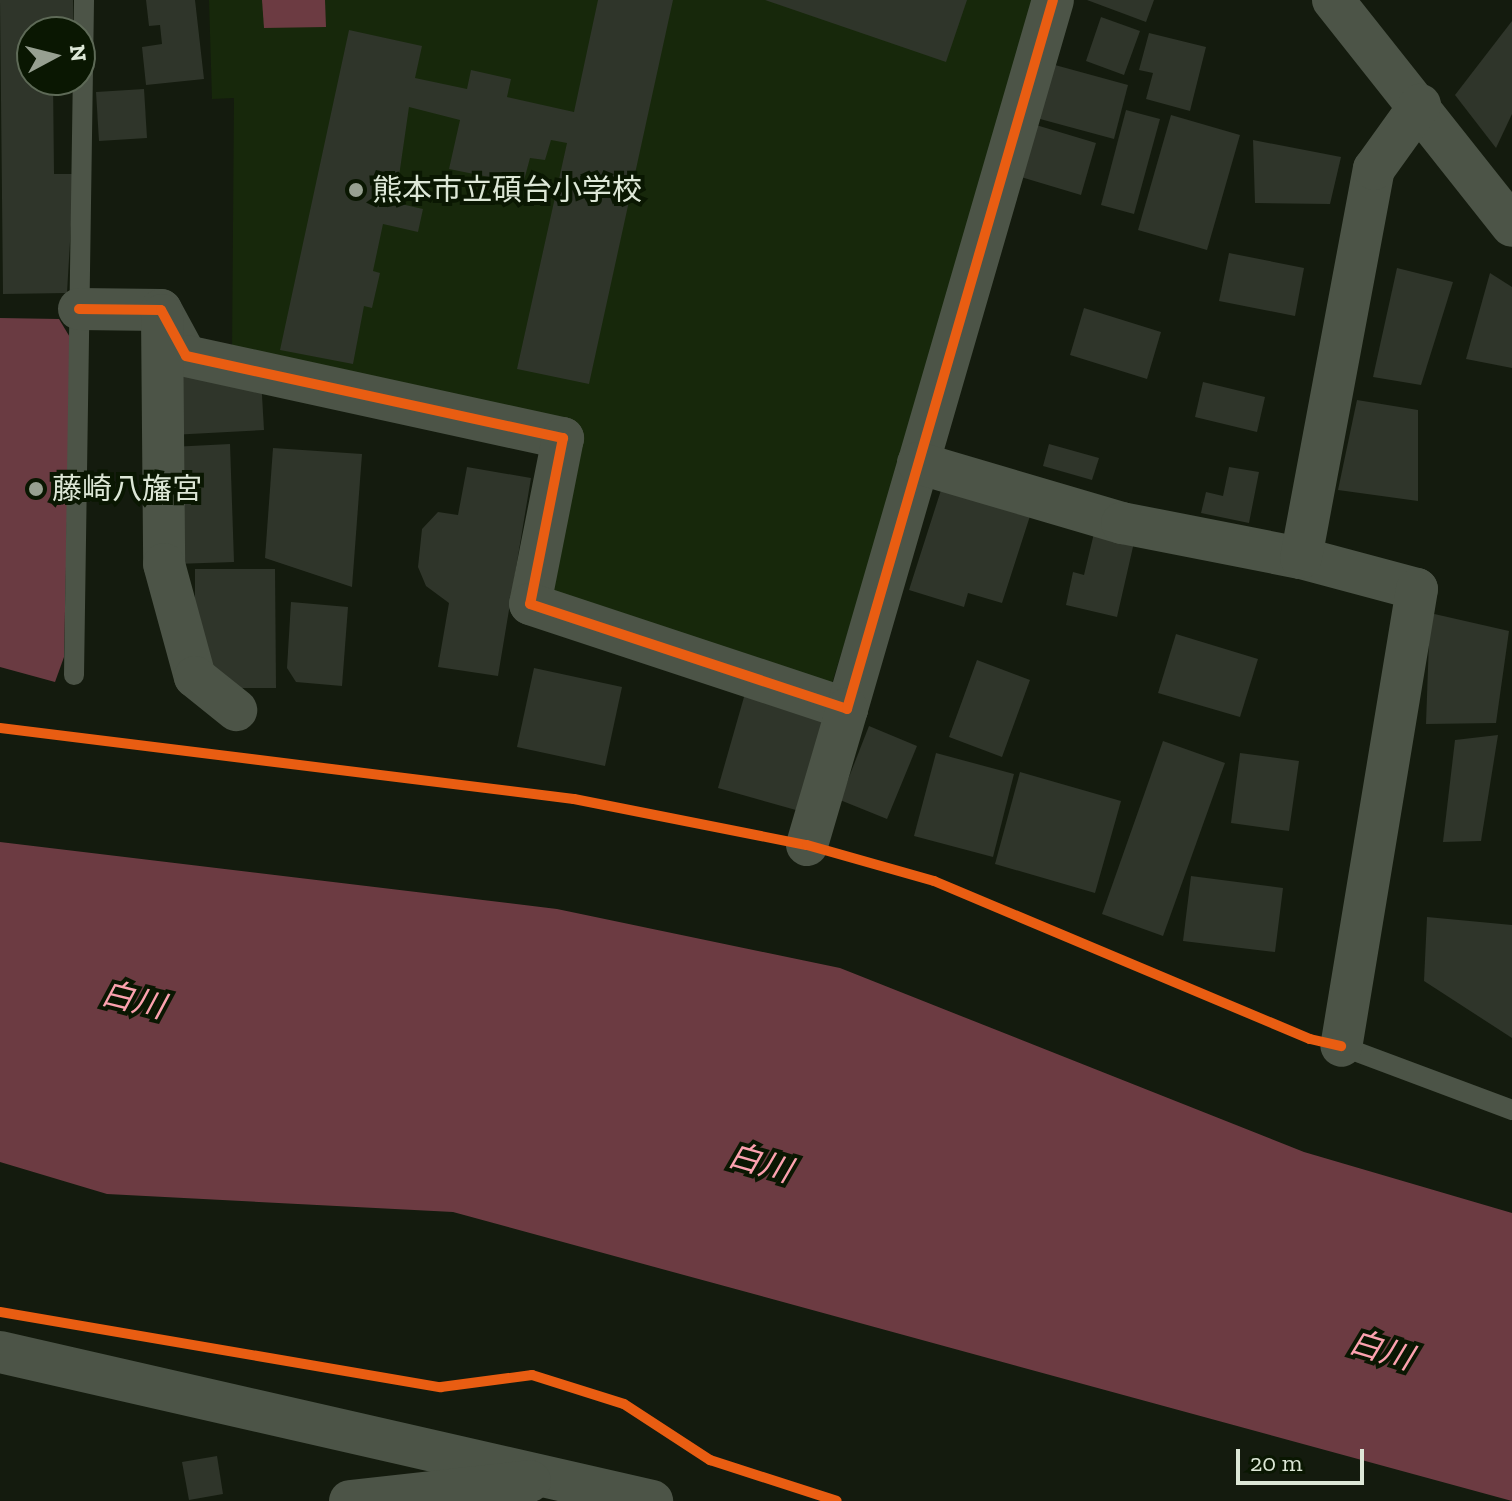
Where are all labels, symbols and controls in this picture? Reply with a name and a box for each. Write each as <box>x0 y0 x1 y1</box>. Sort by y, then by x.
north arrow <box>16 16 96 96</box>
text: N <box>64 43 93 63</box>
place label: 熊本市立碩台小学校 <box>372 172 642 208</box>
marker: 熊本市立碩台小学校 <box>347 181 365 199</box>
place label: 藤崎八旛宮 <box>52 471 202 507</box>
marker: 藤崎八旛宮 <box>27 480 45 498</box>
water label: 白川 <box>97 974 169 1026</box>
water label: 白川 <box>724 1136 796 1190</box>
water label: 白川 <box>1345 1322 1417 1378</box>
scale bar <box>1240 1433 1368 1483</box>
text: 20 m <box>1250 1448 1302 1477</box>

